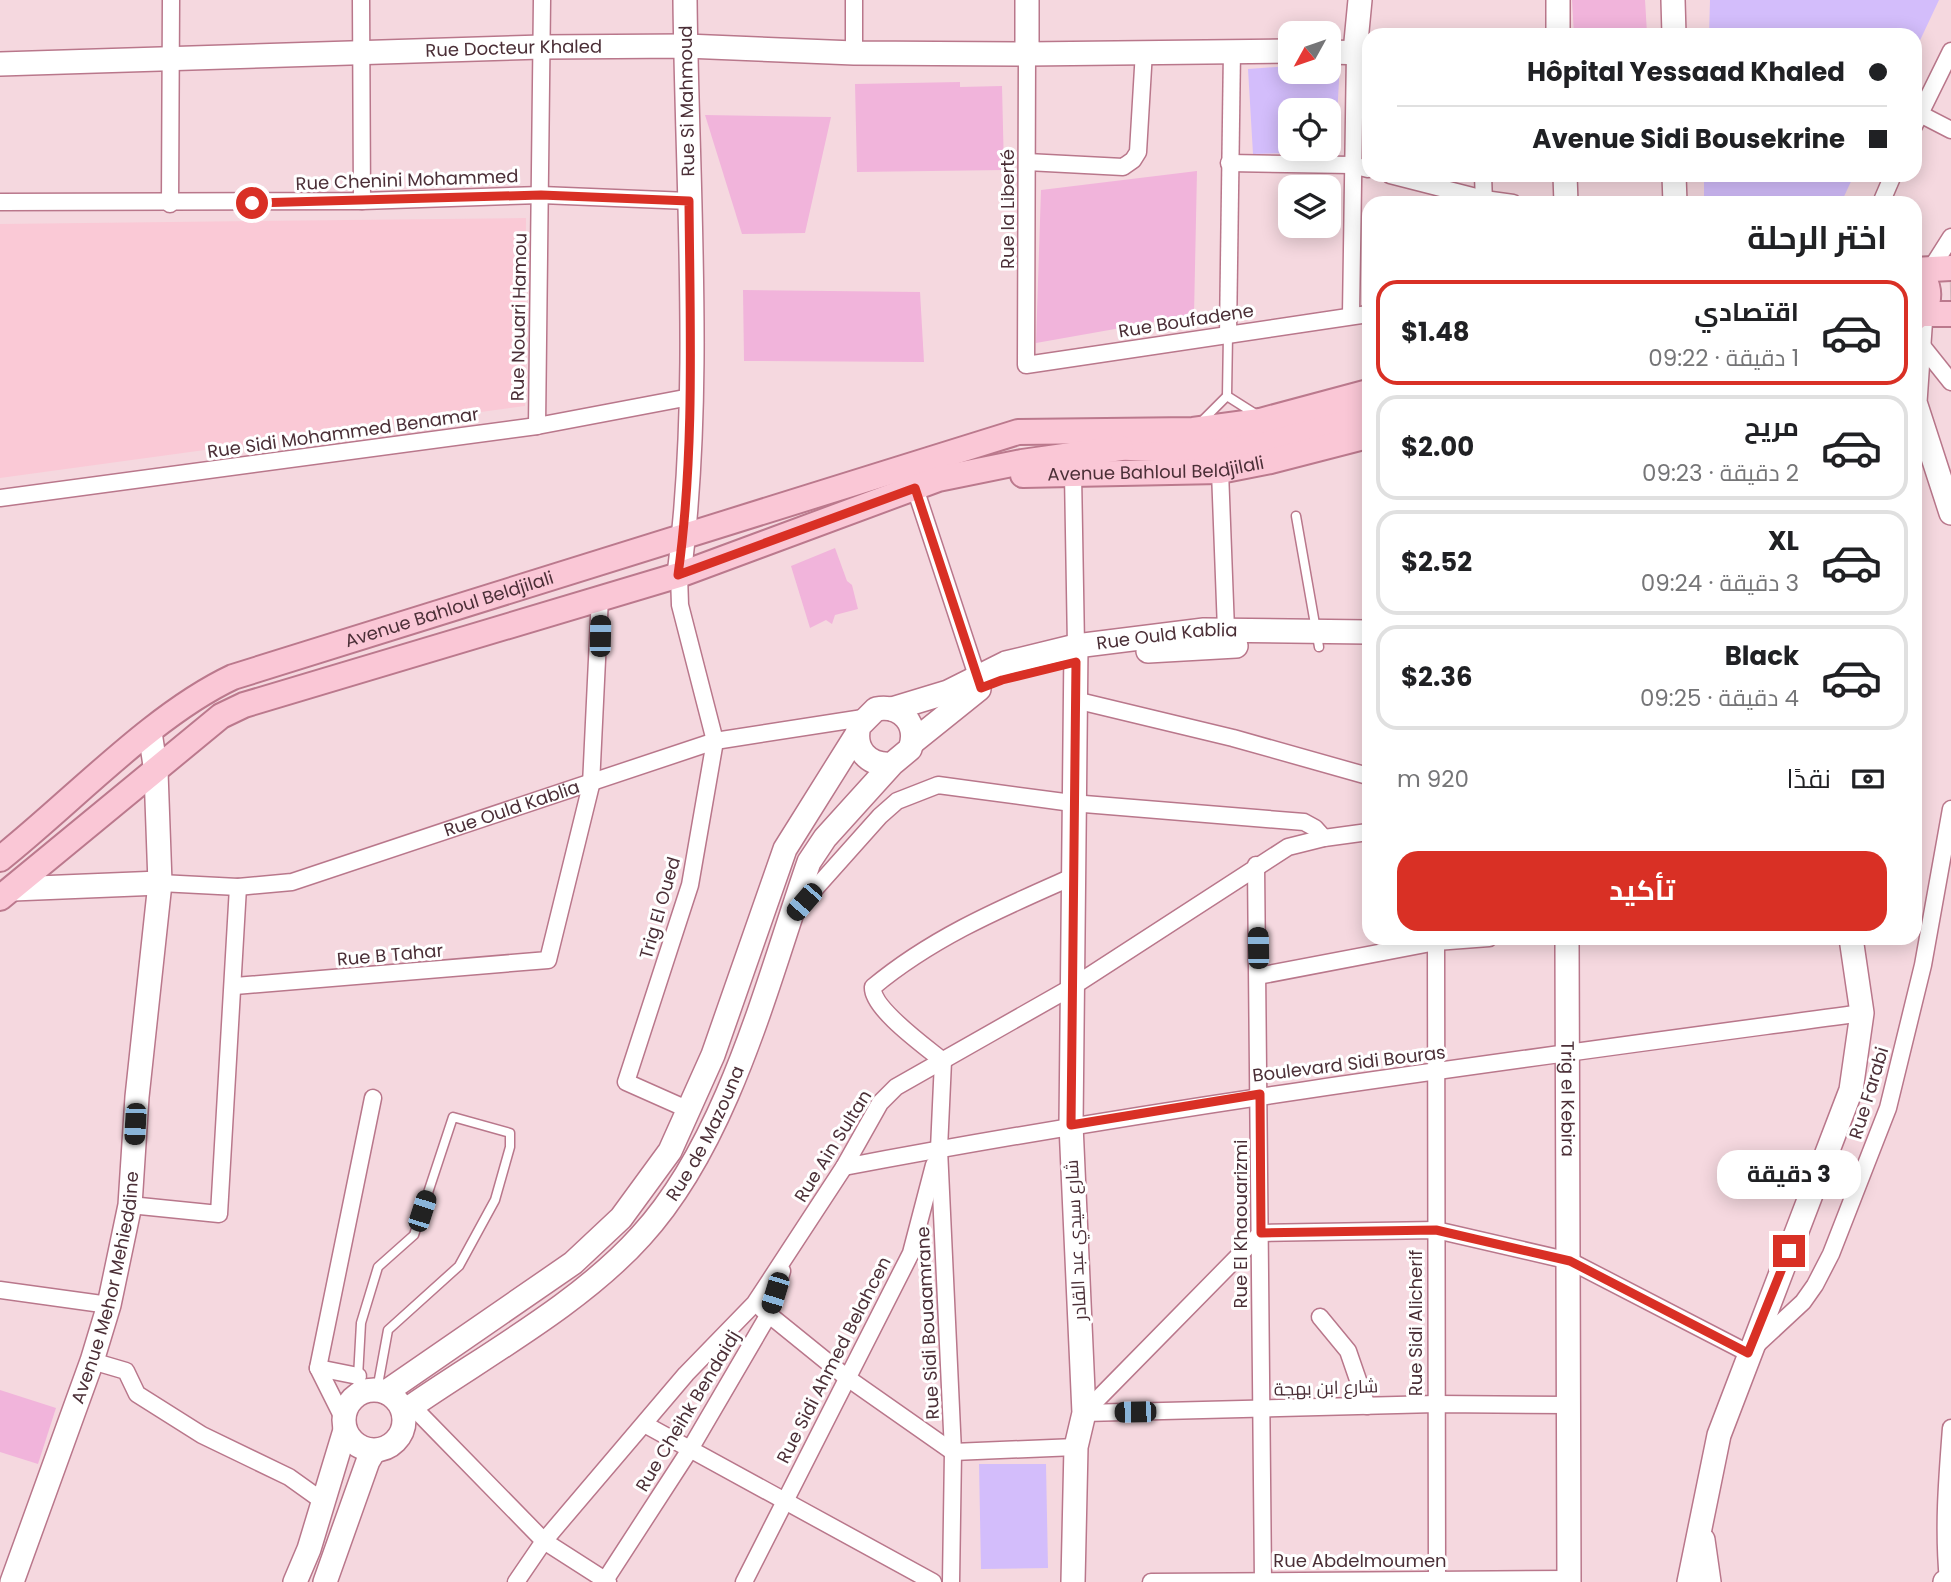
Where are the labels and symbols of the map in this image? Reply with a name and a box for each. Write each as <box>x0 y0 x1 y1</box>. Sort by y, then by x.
north arrow <box>1278 21 1340 84</box>
street label: Rue Si Mahmoud <box>673 25 700 177</box>
street label: Rue Docteur Khaled <box>425 34 602 63</box>
street label: Rue la Liberté <box>995 149 1020 269</box>
street label: Rue Chenini Mohammed <box>295 163 519 196</box>
route start <box>236 187 268 219</box>
street label: Rue Nouari Hamou <box>505 233 532 401</box>
street label: Rue Boufadene <box>1117 297 1255 344</box>
street label: Rue Sidi Mohammed Benamar <box>205 401 481 464</box>
street label: Avenue Bahloul Beldjilali <box>1047 450 1266 487</box>
street label: Avenue Bahloul Beldjilali <box>342 565 556 653</box>
car <box>590 615 611 657</box>
street label: Rue Ould Kablia <box>1095 617 1238 655</box>
street label: Rue Ould Kablia <box>440 774 583 843</box>
street label: Trig El Oued <box>633 854 686 962</box>
car <box>783 879 826 925</box>
car <box>1248 927 1269 969</box>
street label: Rue B Tahar <box>336 937 444 972</box>
street label: Boulevard Sidi Bouras <box>1251 1039 1447 1088</box>
street label: Trig el Kebira <box>1555 1041 1581 1157</box>
street label: Rue Farabi <box>1843 1044 1894 1142</box>
street label: Rue de Mazouna <box>660 1062 750 1206</box>
street label: Rue Ain Sultan <box>788 1085 877 1207</box>
car <box>124 1102 147 1146</box>
street label: Rue El Khaouarizmi <box>1228 1140 1253 1308</box>
callout: 3 دقيقة <box>1717 1150 1861 1198</box>
street label: شارع سيدي عبد القادر <box>1059 1159 1094 1322</box>
street label: Avenue Mehor Mehieddine <box>65 1170 144 1407</box>
car <box>406 1188 439 1234</box>
street label: Rue Sidi Bouaamrane <box>910 1226 945 1420</box>
route end <box>1773 1235 1805 1267</box>
street label: Rue Sidi Alicherif <box>1403 1250 1428 1396</box>
street label: Rue Sidi Ahmed Belahcen <box>770 1252 897 1468</box>
car <box>759 1270 792 1316</box>
street label: Rue Cheihk Bendaidj <box>629 1325 746 1496</box>
street label: شارع ابن بهجة <box>1273 1373 1379 1402</box>
car <box>1114 1401 1157 1423</box>
street label: Rue Abdelmoumen <box>1273 1548 1447 1573</box>

